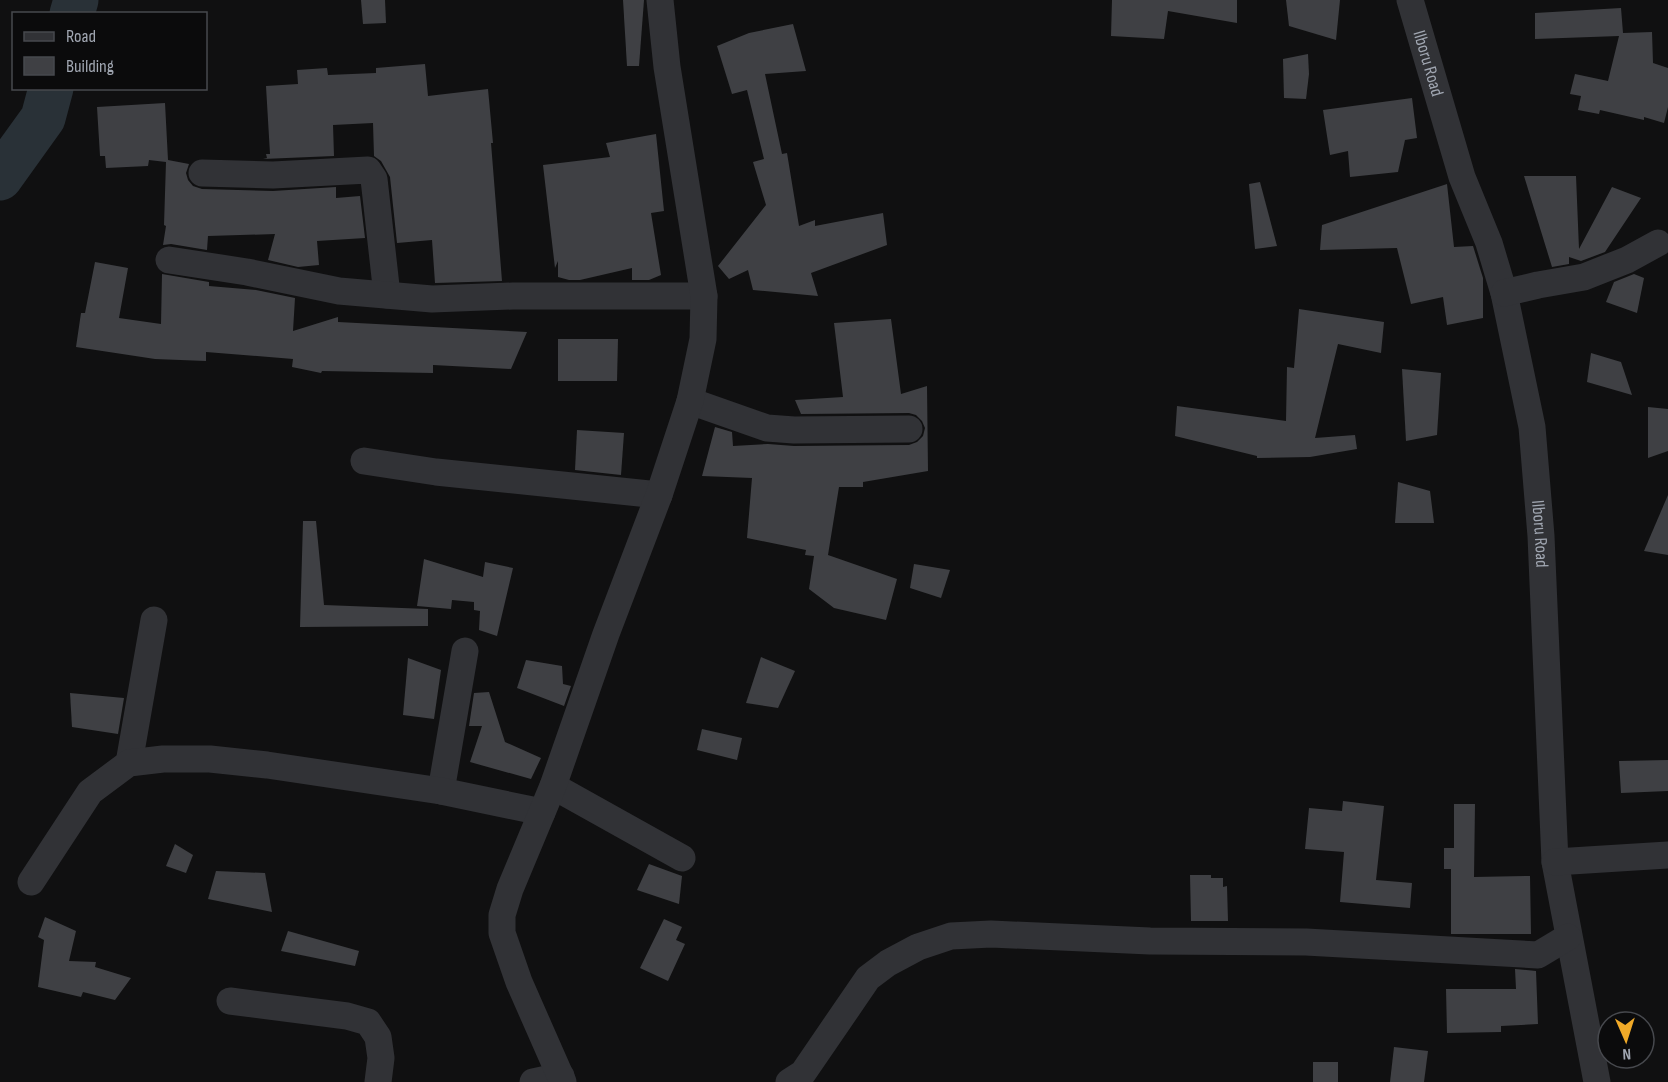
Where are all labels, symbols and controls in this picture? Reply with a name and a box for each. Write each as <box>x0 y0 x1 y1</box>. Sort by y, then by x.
legend <box>12 12 207 90</box>
text: Road <box>66 26 96 47</box>
street label: Ilboru Road <box>1409 28 1448 99</box>
text: Building <box>66 56 114 77</box>
street label: Ilboru Road <box>1527 499 1552 568</box>
north arrow <box>1596 1010 1656 1070</box>
text: N <box>1622 1044 1631 1063</box>

